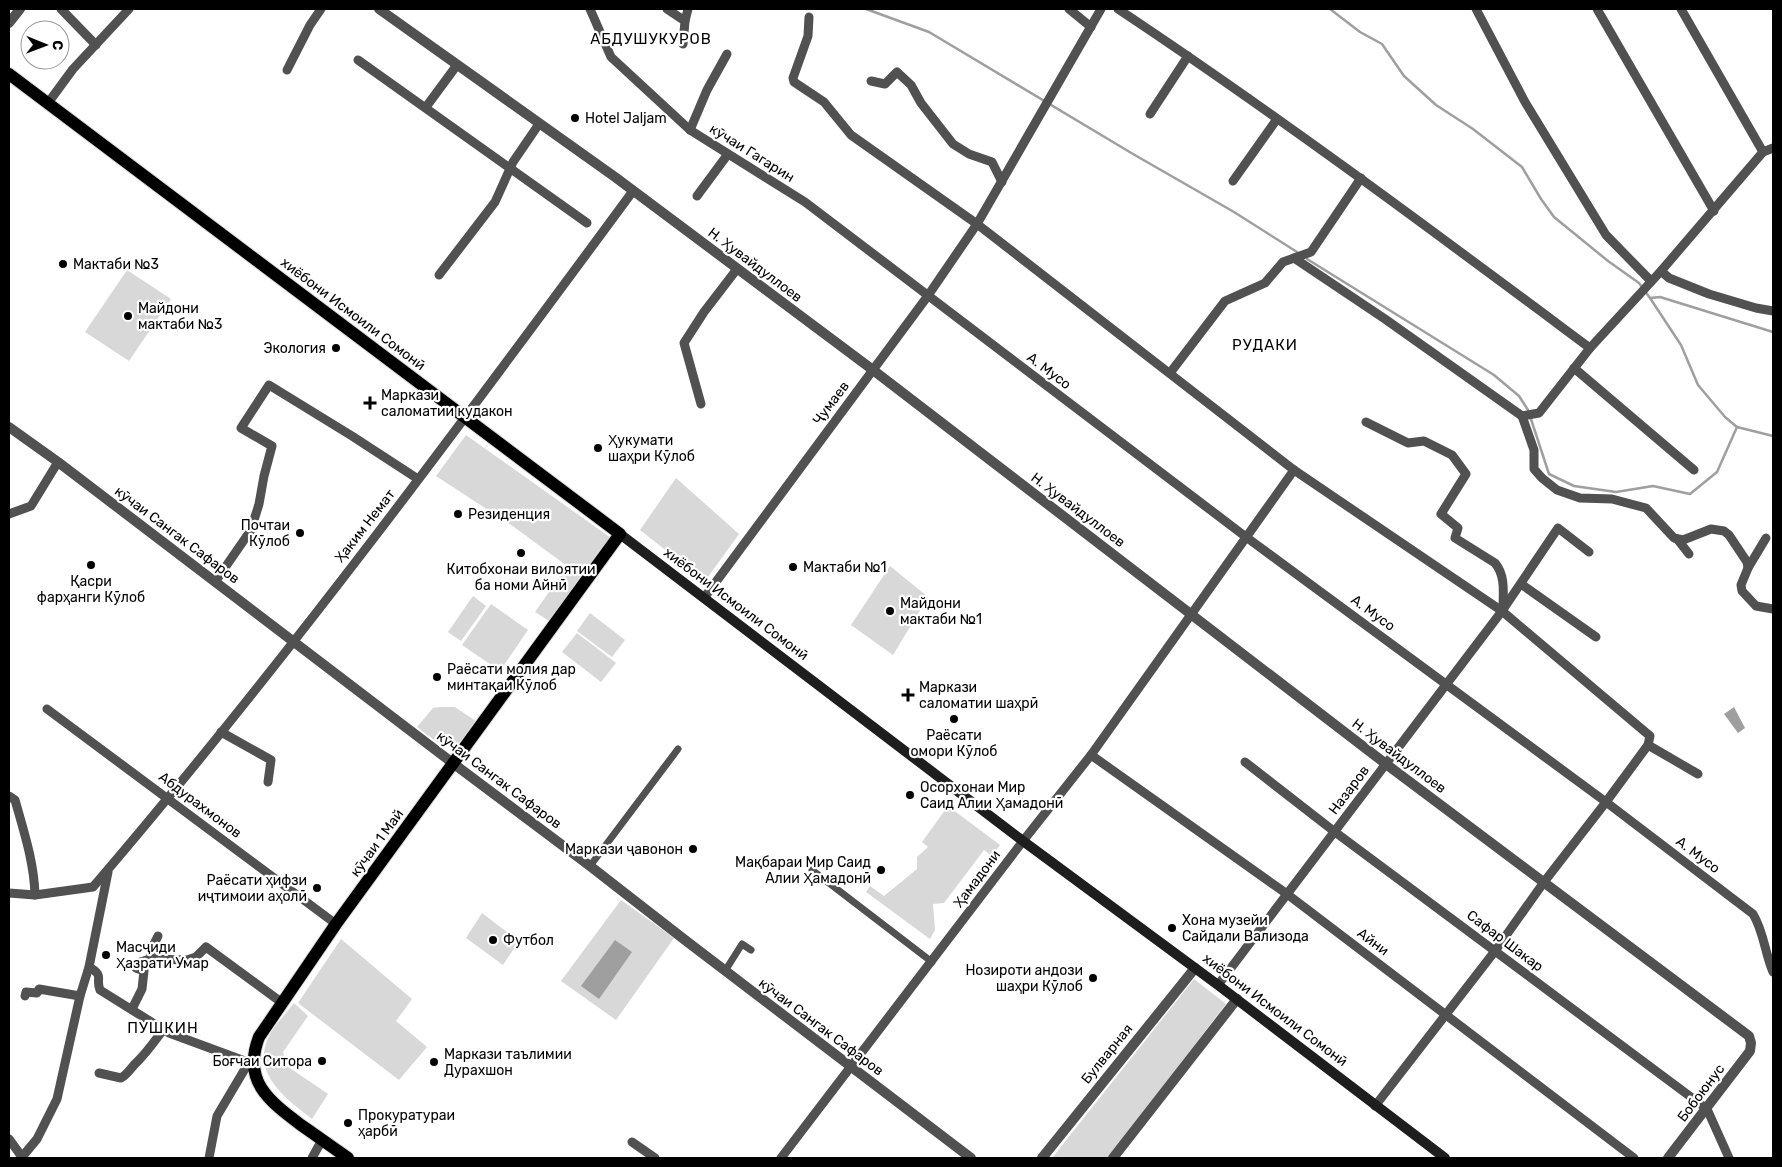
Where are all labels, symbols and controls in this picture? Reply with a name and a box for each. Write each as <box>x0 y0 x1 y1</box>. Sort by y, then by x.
north arrow <box>20 20 70 70</box>
district label: АБДУШУКУРОВ <box>590 30 712 48</box>
text: С <box>49 40 66 50</box>
place label: Hotel Jaljam <box>585 110 667 127</box>
marker: Hotel Jaljam <box>569 112 581 124</box>
street label: кӯчаи Гагарин <box>706 120 798 186</box>
street label: Н. Ҳувайдуллоев <box>705 224 806 306</box>
street label: хиёбони Исмоили Сомонӣ <box>277 254 429 374</box>
place label: Мактаби №3 <box>73 256 159 273</box>
marker: Мактаби №3 <box>57 258 69 270</box>
place label: Майдони мактаби №3 <box>138 300 222 333</box>
marker: Майдони мактаби №3 <box>122 310 134 322</box>
district label: РУДАКИ <box>1232 336 1298 354</box>
place label: Экология <box>264 340 326 357</box>
marker: Экология <box>330 342 342 354</box>
street label: А. Мусо <box>1024 349 1074 393</box>
street label: Ҷумаев <box>809 378 853 428</box>
place label: Маркази саломатии кудакон <box>381 387 513 420</box>
marker: Маркази саломатии кудакон <box>363 396 377 410</box>
place label: Ҳукумати шаҳри Кӯлоб <box>608 432 695 465</box>
marker: Ҳукумати шаҳри Кӯлоб <box>592 442 604 454</box>
street label: Н. Ҳувайдуллоев <box>1028 469 1129 551</box>
street label: кӯчаи Сангак Сафаров <box>111 483 243 588</box>
street label: Ҳаким Немат <box>331 486 399 566</box>
place label: Резиденция <box>468 506 550 523</box>
marker: Резиденция <box>452 508 464 520</box>
place label: Почтаи Кӯлоб <box>241 517 290 550</box>
marker: Почтаи Кӯлоб <box>294 527 306 539</box>
street label: хиёбони Исмоили Сомонӣ <box>660 544 812 664</box>
marker: Китобхонаи вилоятии ба номи Айнӣ <box>515 547 527 559</box>
marker: Қасри фарҳанги Кӯлоб <box>85 559 97 571</box>
place label: Мактаби №1 <box>803 559 887 576</box>
place label: Китобхонаи вилоятии ба номи Айнӣ <box>446 561 596 594</box>
marker: Мактаби №1 <box>787 561 799 573</box>
place label: Қасри фарҳанги Кӯлоб <box>37 573 145 606</box>
street label: А. Мусо <box>1348 591 1398 635</box>
place label: Майдони мактаби №1 <box>900 595 982 628</box>
marker: Майдони мактаби №1 <box>884 605 896 617</box>
place label: Раёсати молия дар минтақаи Кӯлоб <box>447 661 576 694</box>
marker: Раёсати молия дар минтақаи Кӯлоб <box>431 671 443 683</box>
place label: Маркази саломатии шаҳрӣ <box>919 679 1038 712</box>
marker: Маркази саломатии шаҳрӣ <box>901 688 915 702</box>
marker: Раёсати омори Кӯлоб <box>948 713 960 725</box>
street label: Н. Ҳувайдуллоев <box>1349 715 1450 797</box>
place label: Раёсати омори Кӯлоб <box>911 727 997 760</box>
street label: кӯчаи Сангак Сафаров <box>433 728 565 833</box>
street label: Назаров <box>1325 762 1373 818</box>
street label: Абдурахмонов <box>155 768 245 842</box>
place label: Осорхонаи Мир Саид Алии Ҳамадонӣ <box>920 779 1063 812</box>
marker: Осорхонаи Мир Саид Алии Ҳамадонӣ <box>904 789 916 801</box>
street label: кӯчаи 1 Май <box>347 806 407 880</box>
street label: А. Мусо <box>1673 833 1723 877</box>
place label: Маркази ҷавонон <box>565 841 683 858</box>
marker: Маркази ҷавонон <box>687 843 699 855</box>
street label: Ҳамадони <box>950 847 1004 911</box>
place label: Мақбараи Мир Саид Алии Ҳамадонӣ <box>735 854 871 887</box>
marker: Мақбараи Мир Саид Алии Ҳамадонӣ <box>875 864 887 876</box>
place label: Раёсати ҳифзи иҷтимоии аҳолӣ <box>198 872 307 905</box>
marker: Раёсати ҳифзи иҷтимоии аҳолӣ <box>311 882 323 894</box>
street label: Сафар Шакар <box>1463 907 1547 975</box>
place label: Хона музейи Сайдали Вализода <box>1182 912 1309 945</box>
marker: Хона музейи Сайдали Вализода <box>1166 922 1178 934</box>
street label: Айни <box>1354 925 1392 959</box>
place label: Футбол <box>503 932 554 949</box>
marker: Футбол <box>487 934 499 946</box>
place label: Масҷиди Ҳазрати Умар <box>116 939 209 972</box>
marker: Масҷиди Ҳазрати Умар <box>100 949 112 961</box>
street label: хиёбони Исмоили Сомонӣ <box>1199 950 1351 1070</box>
place label: Нозироти андози шаҳри Кӯлоб <box>965 962 1083 995</box>
marker: Нозироти андози шаҳри Кӯлоб <box>1087 972 1099 984</box>
street label: кӯчаи Сангак Сафаров <box>755 975 887 1080</box>
district label: ПУШКИН <box>127 1019 199 1037</box>
street label: Булварная <box>1078 1021 1136 1087</box>
place label: Маркази таълимии Дурахшон <box>444 1046 572 1079</box>
place label: Боғчаи Ситора <box>212 1053 312 1070</box>
marker: Боғчаи Ситора <box>316 1055 328 1067</box>
marker: Маркази таълимии Дурахшон <box>428 1056 440 1068</box>
street label: Бобоюнус <box>1674 1061 1728 1125</box>
place label: Прокуратураи ҳарбӣ <box>358 1107 455 1140</box>
marker: Прокуратураи ҳарбӣ <box>342 1117 354 1129</box>

